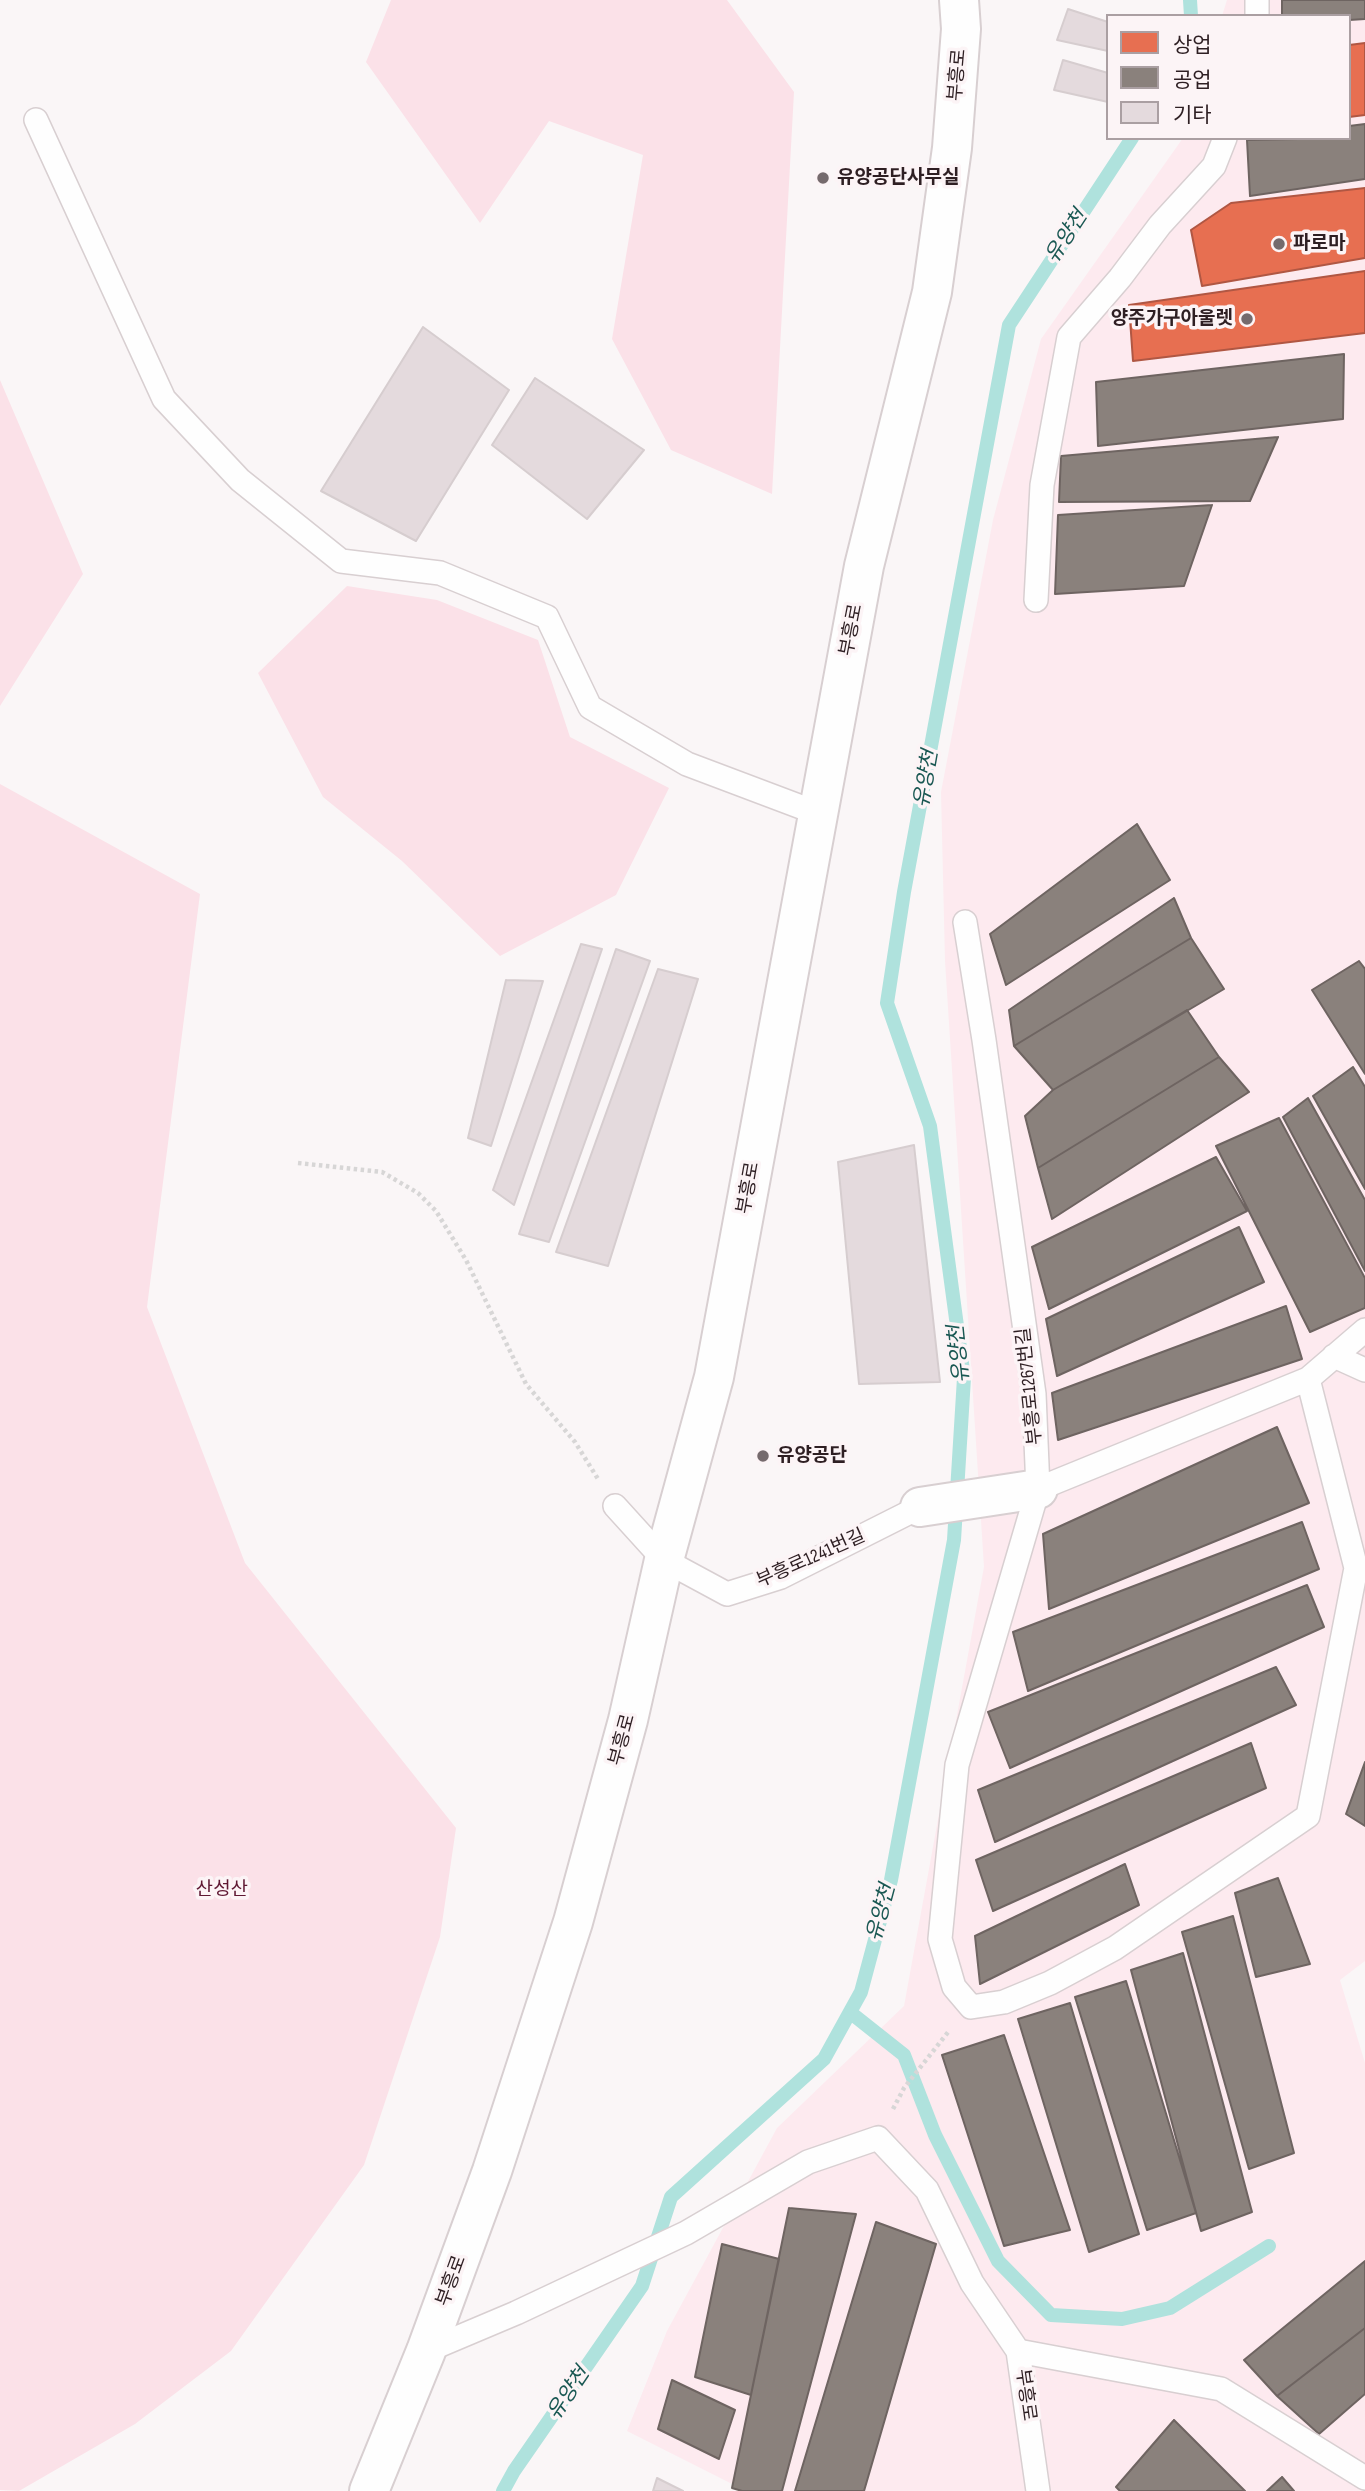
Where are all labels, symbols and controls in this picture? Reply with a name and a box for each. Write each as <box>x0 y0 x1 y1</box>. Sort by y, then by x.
legend <box>1106 14 1351 140</box>
text: 상업 <box>1173 33 1212 58</box>
street label: 부흥로 <box>944 48 972 102</box>
text: 공업 <box>1173 68 1212 93</box>
text: 기타 <box>1173 103 1212 128</box>
place label: 유양공단사무실 <box>837 167 959 189</box>
marker: 유양공단사무실 <box>815 170 831 186</box>
water label: 유양천 <box>1041 206 1093 268</box>
place label: 파로마 <box>1293 233 1345 255</box>
marker: 파로마 <box>1271 236 1287 252</box>
place label: 양주가구아울렛 <box>1111 308 1233 330</box>
marker: 양주가구아울렛 <box>1239 311 1255 327</box>
street label: 부흥로 <box>836 602 868 658</box>
water label: 유양천 <box>910 748 944 810</box>
street label: 부흥로 <box>733 1160 765 1216</box>
water label: 유양천 <box>944 1324 976 1384</box>
street label: 부흥로1267번길 <box>1012 1326 1048 1446</box>
place label: 유양공단 <box>777 1445 847 1467</box>
marker: 유양공단 <box>755 1448 771 1464</box>
street label: 부흥로1241번길 <box>753 1525 869 1593</box>
street label: 부흥로 <box>605 1712 641 1768</box>
park label: 산성산 <box>196 1879 248 1901</box>
water label: 유양천 <box>862 1882 902 1944</box>
street label: 부흥로 <box>432 2252 472 2310</box>
water label: 유양천 <box>542 2363 596 2425</box>
street label: 부흥로 <box>1010 2367 1040 2423</box>

